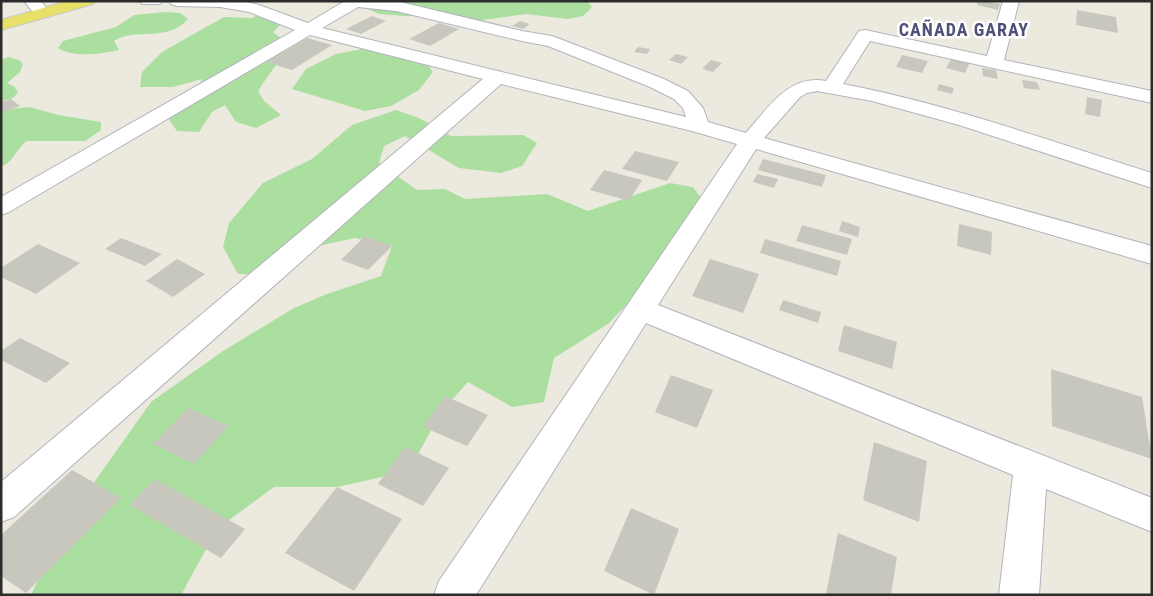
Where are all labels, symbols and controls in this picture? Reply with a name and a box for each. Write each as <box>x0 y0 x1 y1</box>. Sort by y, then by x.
district label: CAÑADA GARAY <box>899 19 1029 40</box>

